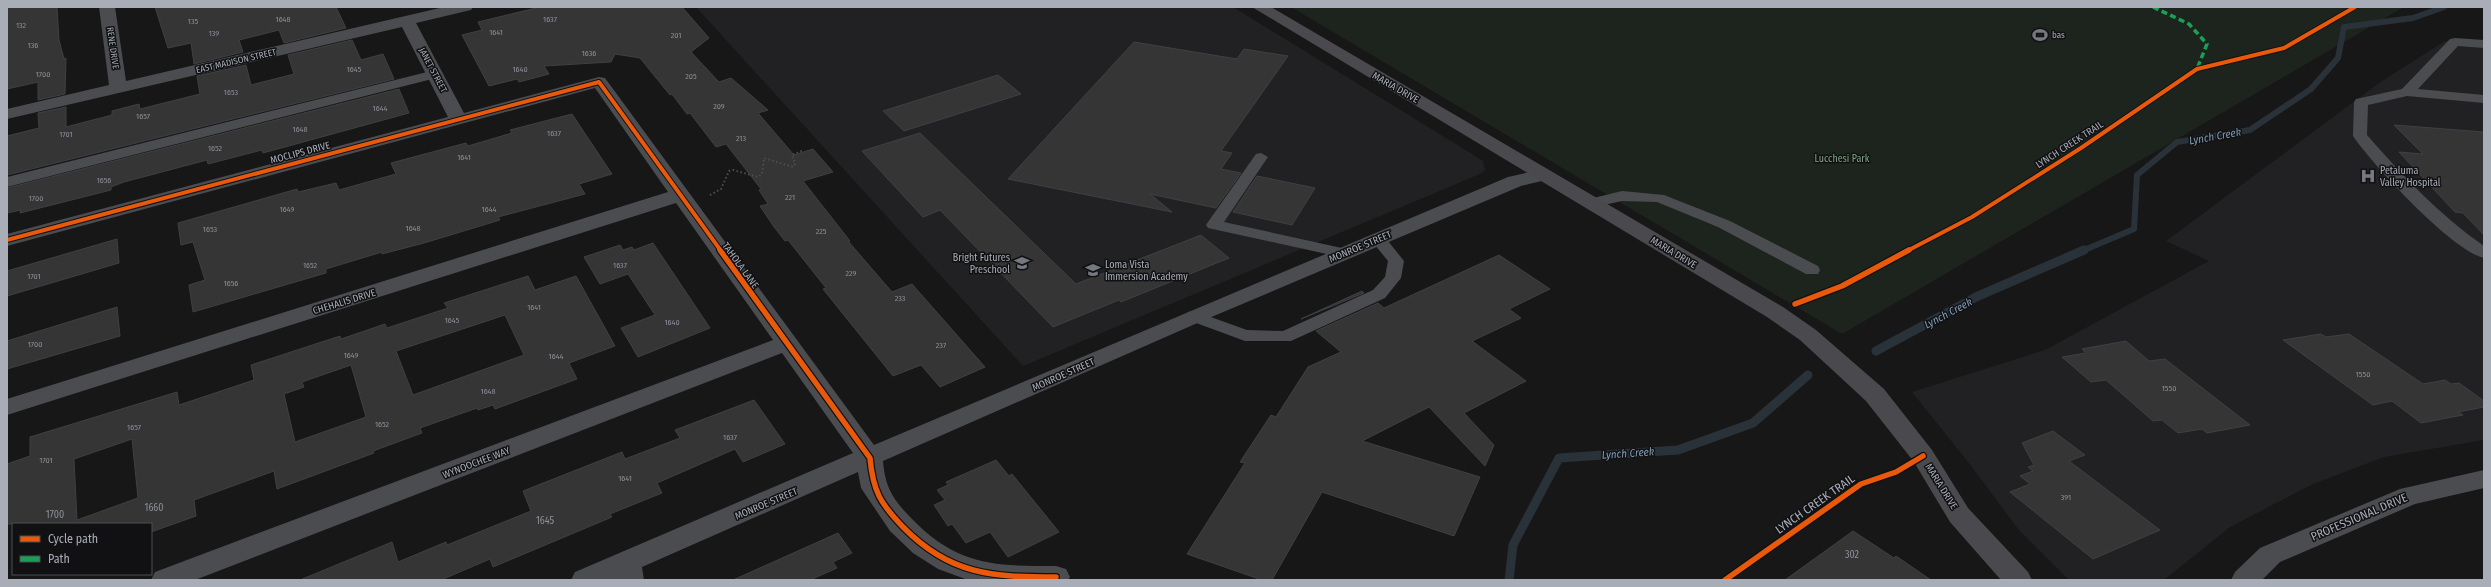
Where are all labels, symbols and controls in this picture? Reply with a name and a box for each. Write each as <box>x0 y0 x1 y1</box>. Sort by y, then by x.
house number: 1648 <box>276 15 290 24</box>
house number: 1637 <box>543 15 558 24</box>
house number: 135 <box>188 17 199 26</box>
house number: 132 <box>16 21 27 30</box>
street label: RENE DRIVE <box>105 26 121 70</box>
sports icon: bas <box>2031 26 2049 44</box>
house number: 1641 <box>489 28 503 37</box>
house number: 139 <box>209 29 219 38</box>
place label: bas <box>2052 30 2065 40</box>
house number: 201 <box>671 31 681 40</box>
house number: 136 <box>28 41 38 50</box>
street label: JANET STREET <box>417 46 449 95</box>
street label: EAST MADISON STREET <box>195 47 278 75</box>
house number: 1636 <box>582 49 596 58</box>
house number: 1645 <box>347 65 362 74</box>
house number: 1640 <box>512 65 528 74</box>
house number: 1700 <box>36 70 50 79</box>
street label: MARIA DRIVE <box>1370 70 1421 106</box>
house number: 205 <box>685 72 697 81</box>
house number: 1653 <box>224 88 239 97</box>
house number: 209 <box>713 102 725 111</box>
house number: 1644 <box>373 104 388 113</box>
house number: 1657 <box>136 112 151 121</box>
street label: LYNCH CREEK TRAIL <box>2034 118 2106 171</box>
house number: 1648 <box>293 125 307 134</box>
water label: Lynch Creek <box>2188 125 2243 147</box>
house number: 1637 <box>547 129 562 138</box>
house number: 1701 <box>59 130 73 139</box>
house number: 213 <box>736 134 746 143</box>
street label: MOCLIPS DRIVE <box>269 139 332 167</box>
house number: 1652 <box>208 144 223 153</box>
house number: 1641 <box>457 153 471 162</box>
park label: Lucchesi Park <box>1815 153 1870 165</box>
place label: Petaluma Valley Hospital <box>2380 165 2441 189</box>
hospital icon: Petaluma Valley Hospital <box>2359 167 2377 185</box>
house number: 1656 <box>97 176 111 185</box>
house number: 221 <box>785 193 795 202</box>
house number: 1700 <box>29 194 43 203</box>
house number: 1649 <box>280 205 294 214</box>
house number: 1644 <box>482 205 497 214</box>
house number: 1648 <box>406 224 420 233</box>
house number: 1653 <box>203 225 218 234</box>
house number: 225 <box>816 227 827 236</box>
street label: MONROE STREET <box>1327 228 1394 266</box>
street label: MARIA DRIVE <box>1648 234 1699 271</box>
street label: TAHOLA LANE <box>719 240 761 291</box>
place label: Bright Futures Preschool <box>953 252 1010 276</box>
school or university icon: Bright Futures Preschool <box>1013 254 1031 272</box>
place label: Loma Vista Immersion Academy <box>1105 259 1188 283</box>
house number: 1652 <box>303 261 318 270</box>
house number: 1637 <box>613 261 628 270</box>
school or university icon: Loma Vista Immersion Academy <box>1084 261 1102 279</box>
house number: 229 <box>846 269 857 278</box>
house number: 1701 <box>27 272 41 281</box>
house number: 1656 <box>224 279 238 288</box>
street label: CHEHALIS DRIVE <box>311 287 378 317</box>
house number: 233 <box>895 294 906 303</box>
water label: Lynch Creek <box>1922 295 1975 331</box>
house number: 1641 <box>527 303 541 312</box>
house number: 1645 <box>445 316 460 325</box>
house number: 1640 <box>664 318 680 327</box>
house number: 1700 <box>28 340 42 349</box>
house number: 237 <box>936 341 947 350</box>
house number: 1649 <box>344 351 358 360</box>
house number: 1644 <box>549 352 564 361</box>
street label: MONROE STREET <box>1030 356 1097 394</box>
house number: 1550 <box>2356 370 2370 379</box>
house number: 1550 <box>2162 384 2176 393</box>
house number: 1648 <box>481 387 495 396</box>
house number: 1652 <box>375 420 390 429</box>
house number: 1657 <box>127 423 142 432</box>
house number: 1637 <box>723 433 738 442</box>
street label: WYNOOCHEE WAY <box>441 445 512 481</box>
water label: Lynch Creek <box>1601 445 1655 462</box>
house number: 1701 <box>39 456 53 465</box>
street label: MARIA DRIVE <box>1922 461 1960 512</box>
street label: LYNCH CREEK TRAIL <box>1773 471 1858 537</box>
house number: 1641 <box>618 474 632 483</box>
street label: MONROE STREET <box>733 485 800 523</box>
street label: PROFESSIONAL DRIVE <box>2309 490 2410 544</box>
house number: 391 <box>2061 493 2071 502</box>
house number: 1660 <box>144 502 164 514</box>
house number: 1700 <box>46 509 64 521</box>
house number: 1645 <box>536 515 554 527</box>
legend <box>12 523 152 575</box>
text: Cycle path <box>48 532 98 546</box>
house number: 302 <box>1845 549 1860 561</box>
text: Path <box>48 552 70 566</box>

